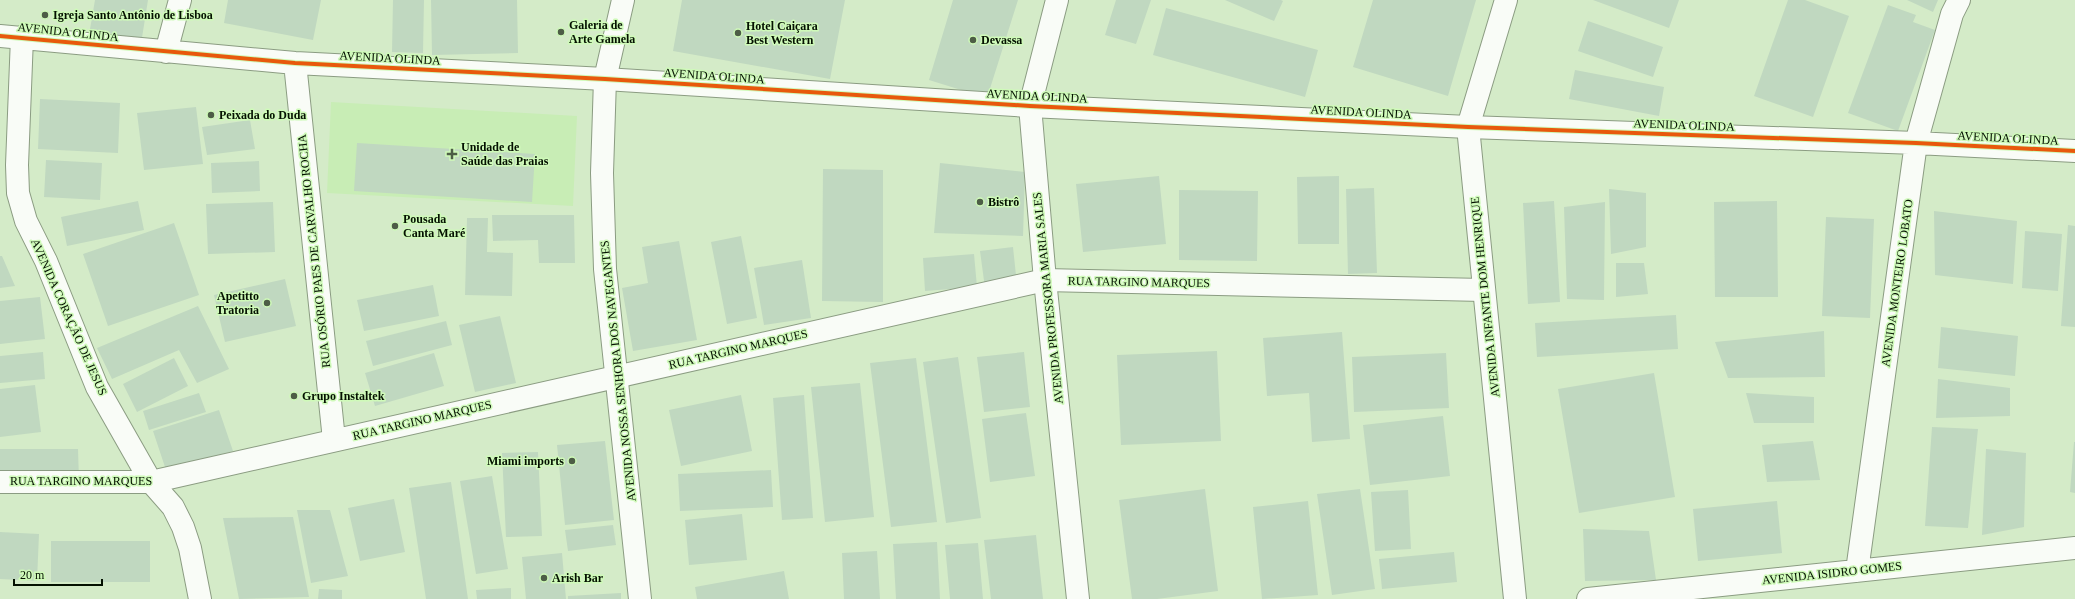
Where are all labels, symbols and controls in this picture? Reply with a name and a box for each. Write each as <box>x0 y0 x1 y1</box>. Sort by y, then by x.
place label: Igreja Santo Antônio de Lisboa <box>53 8 213 22</box>
marker: Igreja Santo Antônio de Lisboa <box>40 10 50 20</box>
place label: Galeria de Arte Gamela <box>569 18 635 46</box>
place label: Hotel Caiçara Best Western <box>746 19 818 47</box>
street label: AVENIDA OLINDA <box>17 20 120 44</box>
marker: Galeria de Arte Gamela <box>556 27 566 37</box>
marker: Hotel Caiçara Best Western <box>733 28 743 38</box>
place label: Devassa <box>981 33 1022 47</box>
marker: Devassa <box>968 35 978 45</box>
street label: AVENIDA OLINDA <box>339 48 441 68</box>
street label: AVENIDA OLINDA <box>663 65 765 87</box>
street label: AVENIDA OLINDA <box>986 86 1088 106</box>
street label: AVENIDA OLINDA <box>1310 102 1412 122</box>
place label: Peixada do Duda <box>219 108 306 122</box>
marker: Peixada do Duda <box>206 110 216 120</box>
street label: AVENIDA OLINDA <box>1633 116 1735 134</box>
street label: AVENIDA OLINDA <box>1957 128 2059 148</box>
street label: RUA OSÓRIO PAES DE CARVALHO ROCHA <box>295 133 333 368</box>
place label: Unidade de Saúde das Praias <box>461 140 549 168</box>
marker: Unidade de Saúde das Praias <box>446 148 458 160</box>
street label: AVENIDA PROFESSORA MARIA SALES <box>1030 191 1066 405</box>
place label: Bistrô <box>988 195 1019 209</box>
street label: AVENIDA INFANTE DOM HENRIQUE <box>1468 196 1502 398</box>
marker: Bistrô <box>975 197 985 207</box>
street label: AVENIDA MONTEIRO LOBATO <box>1878 198 1916 368</box>
place label: Pousada Canta Maré <box>403 212 466 240</box>
marker: Pousada Canta Maré <box>390 221 400 231</box>
street label: AVENIDA CORAÇÃO DE JESUS <box>28 236 110 398</box>
street label: AVENIDA NOSSA SENHORA DOS NAVEGANTES <box>597 240 639 502</box>
street label: RUA TARGINO MARQUES <box>1068 274 1210 290</box>
place label: Apetitto Tratoria <box>216 289 259 317</box>
marker: Apetitto Tratoria <box>262 298 272 308</box>
street label: RUA TARGINO MARQUES <box>667 326 809 372</box>
place label: Grupo Instaltek <box>302 389 385 403</box>
marker: Grupo Instaltek <box>289 391 299 401</box>
street label: RUA TARGINO MARQUES <box>351 397 493 443</box>
place label: Miami imports <box>487 454 564 468</box>
marker: Miami imports <box>567 456 577 466</box>
street label: RUA TARGINO MARQUES <box>10 474 152 488</box>
street label: AVENIDA ISIDRO GOMES <box>1761 559 1903 587</box>
scale bar <box>14 561 102 587</box>
text: 20 m <box>20 568 45 582</box>
place label: Arish Bar <box>552 571 604 585</box>
marker: Arish Bar <box>539 573 549 583</box>

